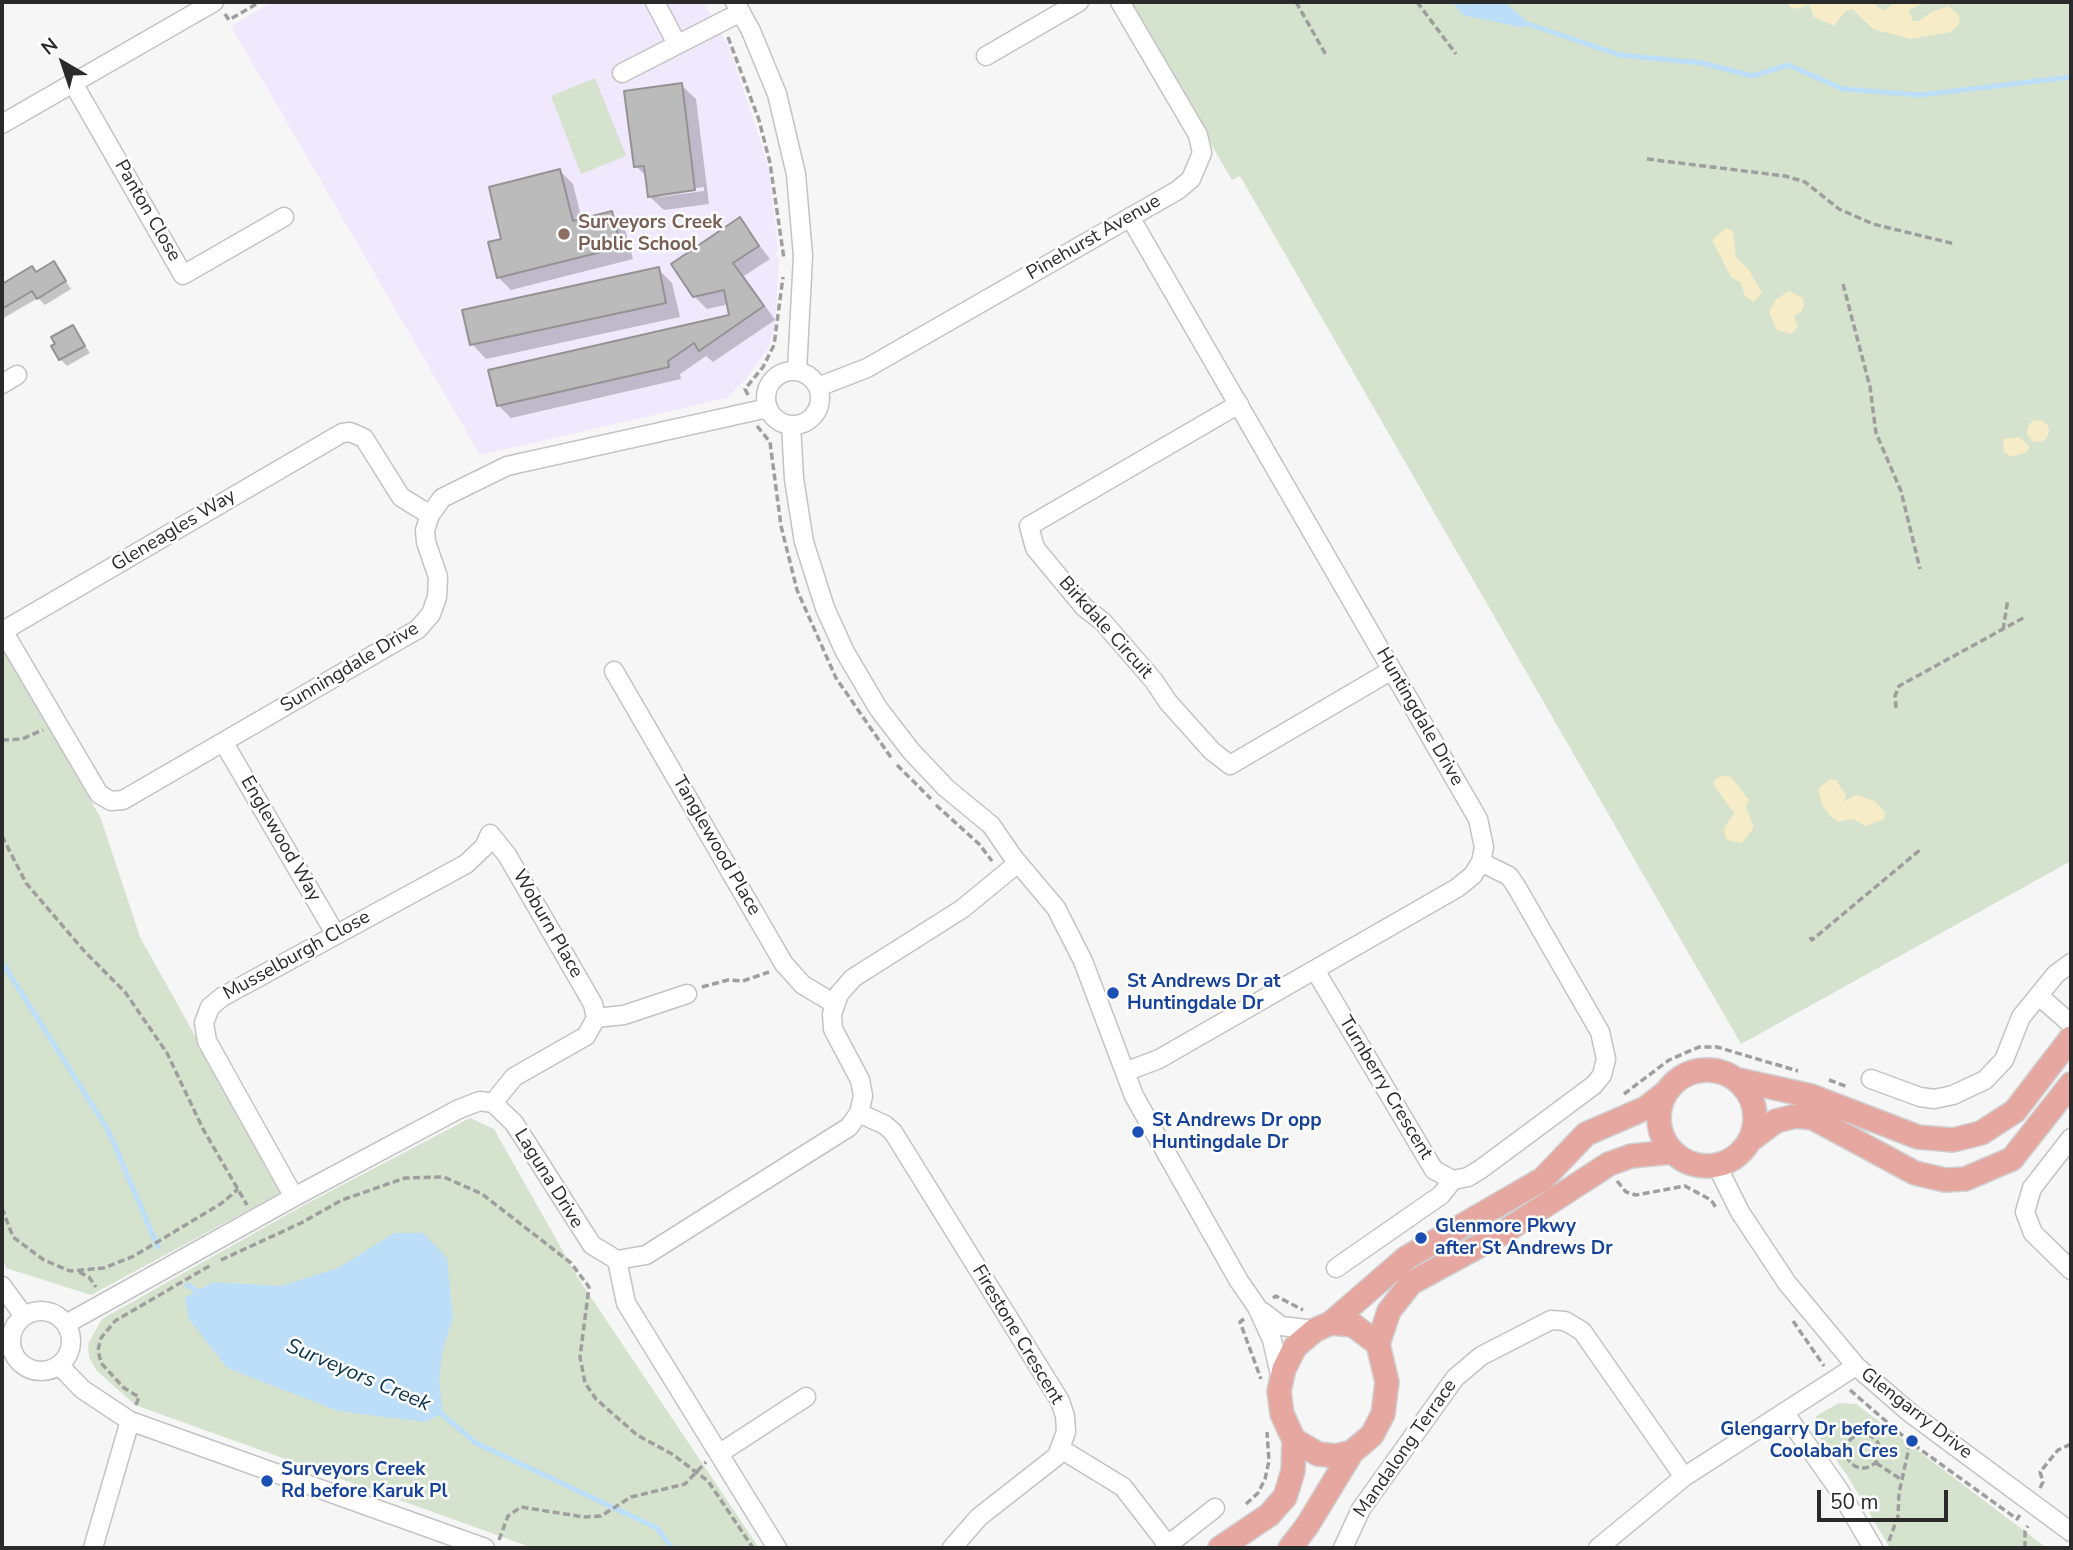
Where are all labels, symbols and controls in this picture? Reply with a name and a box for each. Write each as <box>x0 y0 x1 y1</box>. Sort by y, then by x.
north arrow <box>28 28 98 98</box>
text: N <box>36 32 63 61</box>
street label: Panton Close <box>109 156 185 266</box>
street label: Pinehurst Avenue <box>1023 190 1165 286</box>
place label: Surveyors Creek Public School <box>578 212 722 256</box>
marker: Surveyors Creek Public School <box>556 226 572 242</box>
street label: Gleneagles Way <box>108 485 240 577</box>
street label: Birkdale Circuit <box>1053 572 1157 684</box>
street label: Sunningdale Drive <box>277 618 423 718</box>
street label: Huntingdale Drive <box>1370 644 1468 790</box>
street label: Englewood Way <box>235 772 325 906</box>
street label: Tanglewood Place <box>667 772 765 920</box>
street label: Woburn Place <box>507 866 587 982</box>
street label: Musselburgh Close <box>220 906 374 1006</box>
place label: St Andrews Dr at Huntingdale Dr <box>1127 971 1281 1015</box>
marker: St Andrews Dr at Huntingdale Dr <box>1105 985 1121 1001</box>
street label: Turnberry Crescent <box>1333 1012 1437 1164</box>
place label: St Andrews Dr opp Huntingdale Dr <box>1152 1110 1322 1154</box>
marker: St Andrews Dr opp Huntingdale Dr <box>1130 1124 1146 1140</box>
street label: Laguna Drive <box>508 1125 588 1233</box>
place label: Glenmore Pkwy after St Andrews Dr <box>1435 1216 1613 1260</box>
marker: Glenmore Pkwy after St Andrews Dr <box>1413 1230 1429 1246</box>
street label: Firestone Crescent <box>966 1261 1068 1409</box>
water label: Surveyors Creek <box>282 1334 434 1418</box>
street label: Glengarry Drive <box>1856 1363 1976 1465</box>
street label: Mandalong Terrace <box>1350 1375 1462 1523</box>
place label: Glengarry Dr before Coolabah Cres <box>1720 1419 1898 1463</box>
marker: Glengarry Dr before Coolabah Cres <box>1904 1433 1920 1449</box>
place label: Surveyors Creek Rd before Karuk Pl <box>281 1459 448 1503</box>
marker: Surveyors Creek Rd before Karuk Pl <box>259 1473 275 1489</box>
scale bar <box>1821 1476 1952 1520</box>
text: 50 m <box>1830 1488 1879 1516</box>

